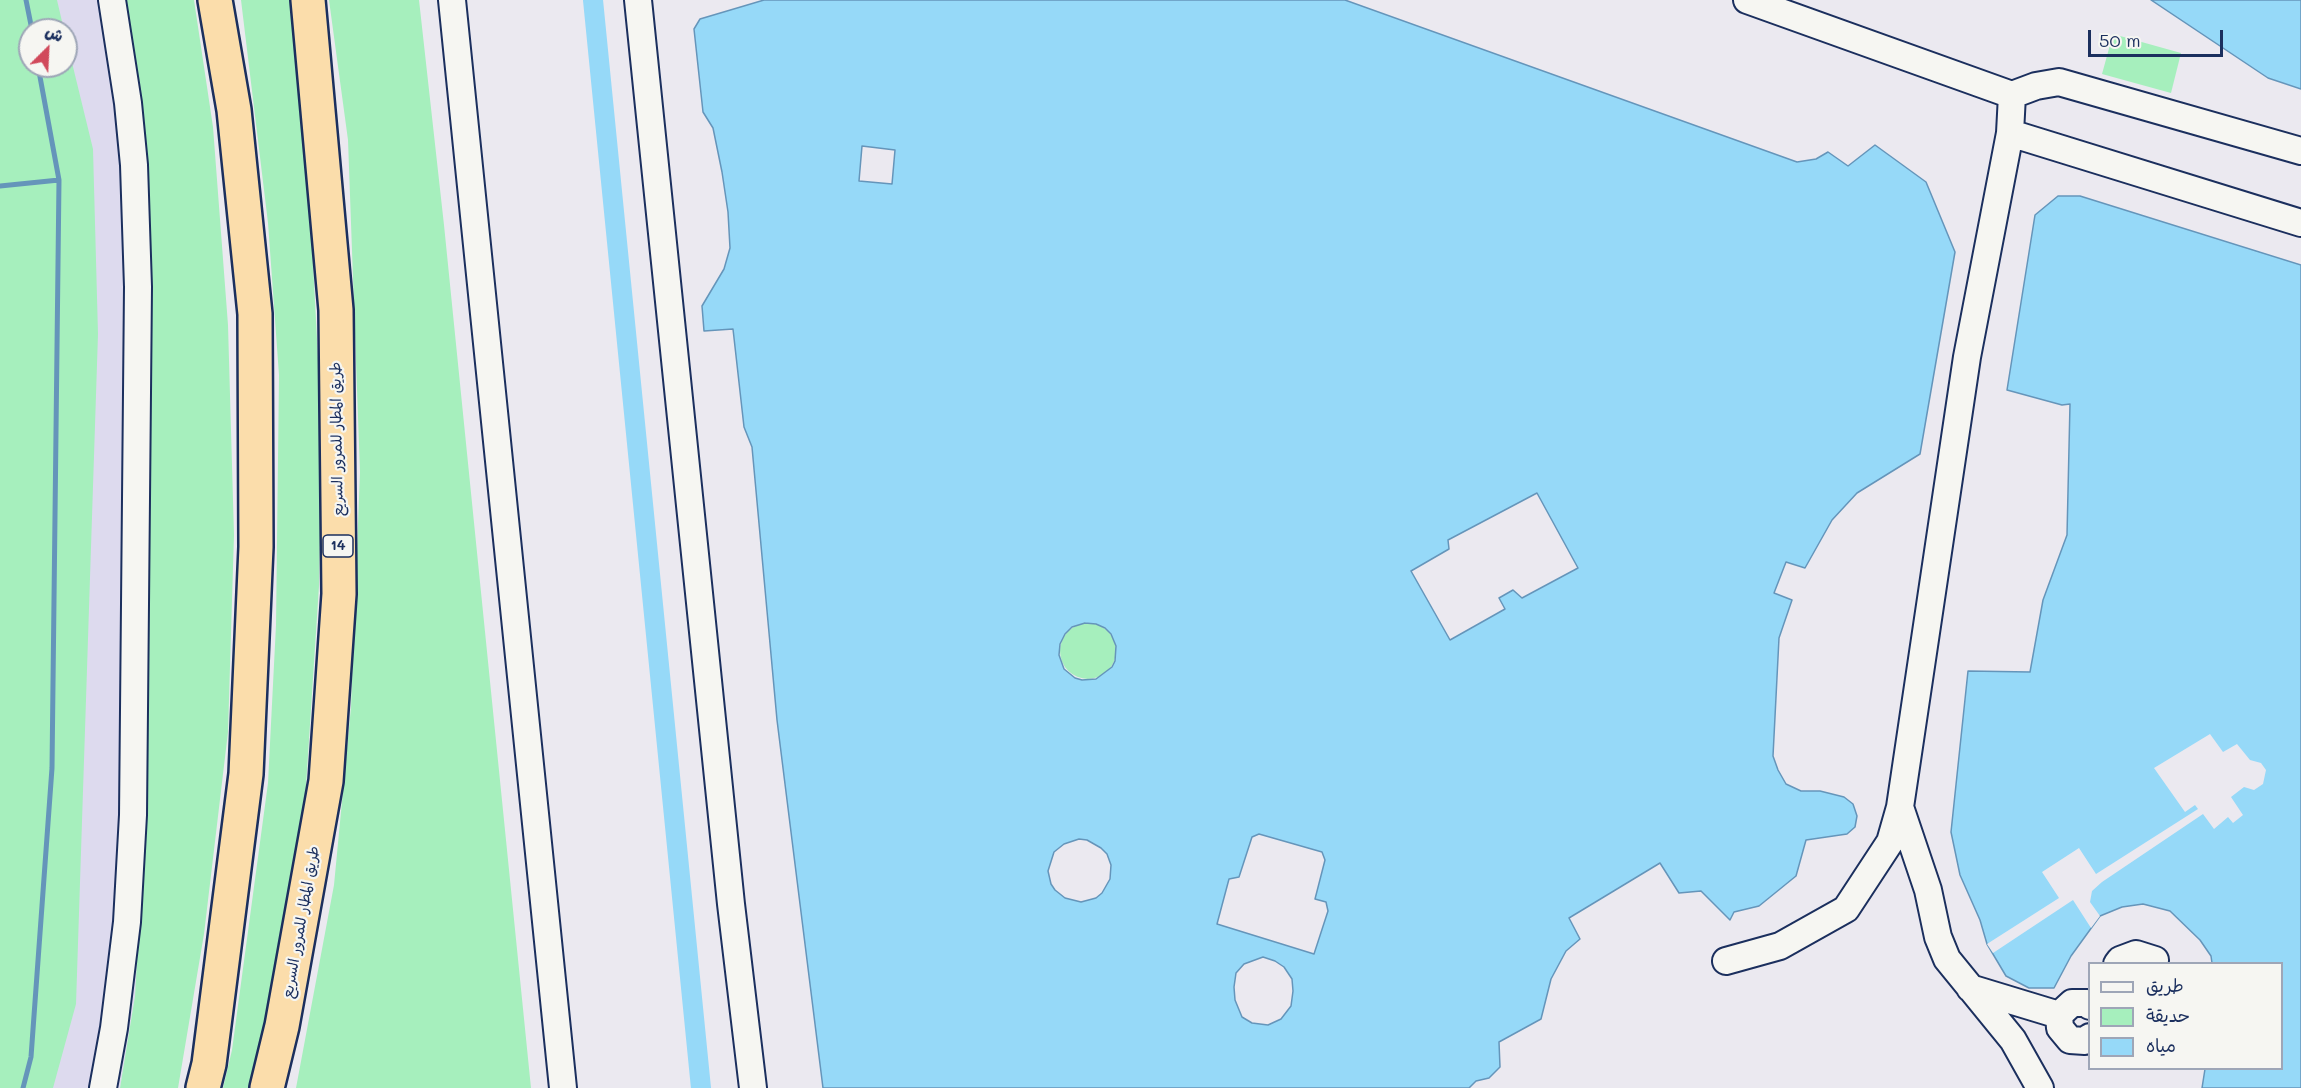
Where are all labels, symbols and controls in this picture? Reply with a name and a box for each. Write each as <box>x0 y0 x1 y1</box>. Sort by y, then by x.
north arrow <box>18 18 78 78</box>
scale bar <box>2091 18 2226 56</box>
text: ش <box>42 20 67 46</box>
text: 50 m <box>2099 28 2141 52</box>
street label: طريق المطار للمرور السريع <box>327 362 347 516</box>
road number: 14 <box>323 535 353 557</box>
street label: طريق المطار للمرور السريع <box>279 844 323 1000</box>
legend <box>2088 962 2283 1070</box>
text: طريق <box>2146 973 2184 997</box>
text: حديقة <box>2146 1003 2190 1027</box>
text: مياه <box>2146 1033 2176 1057</box>

